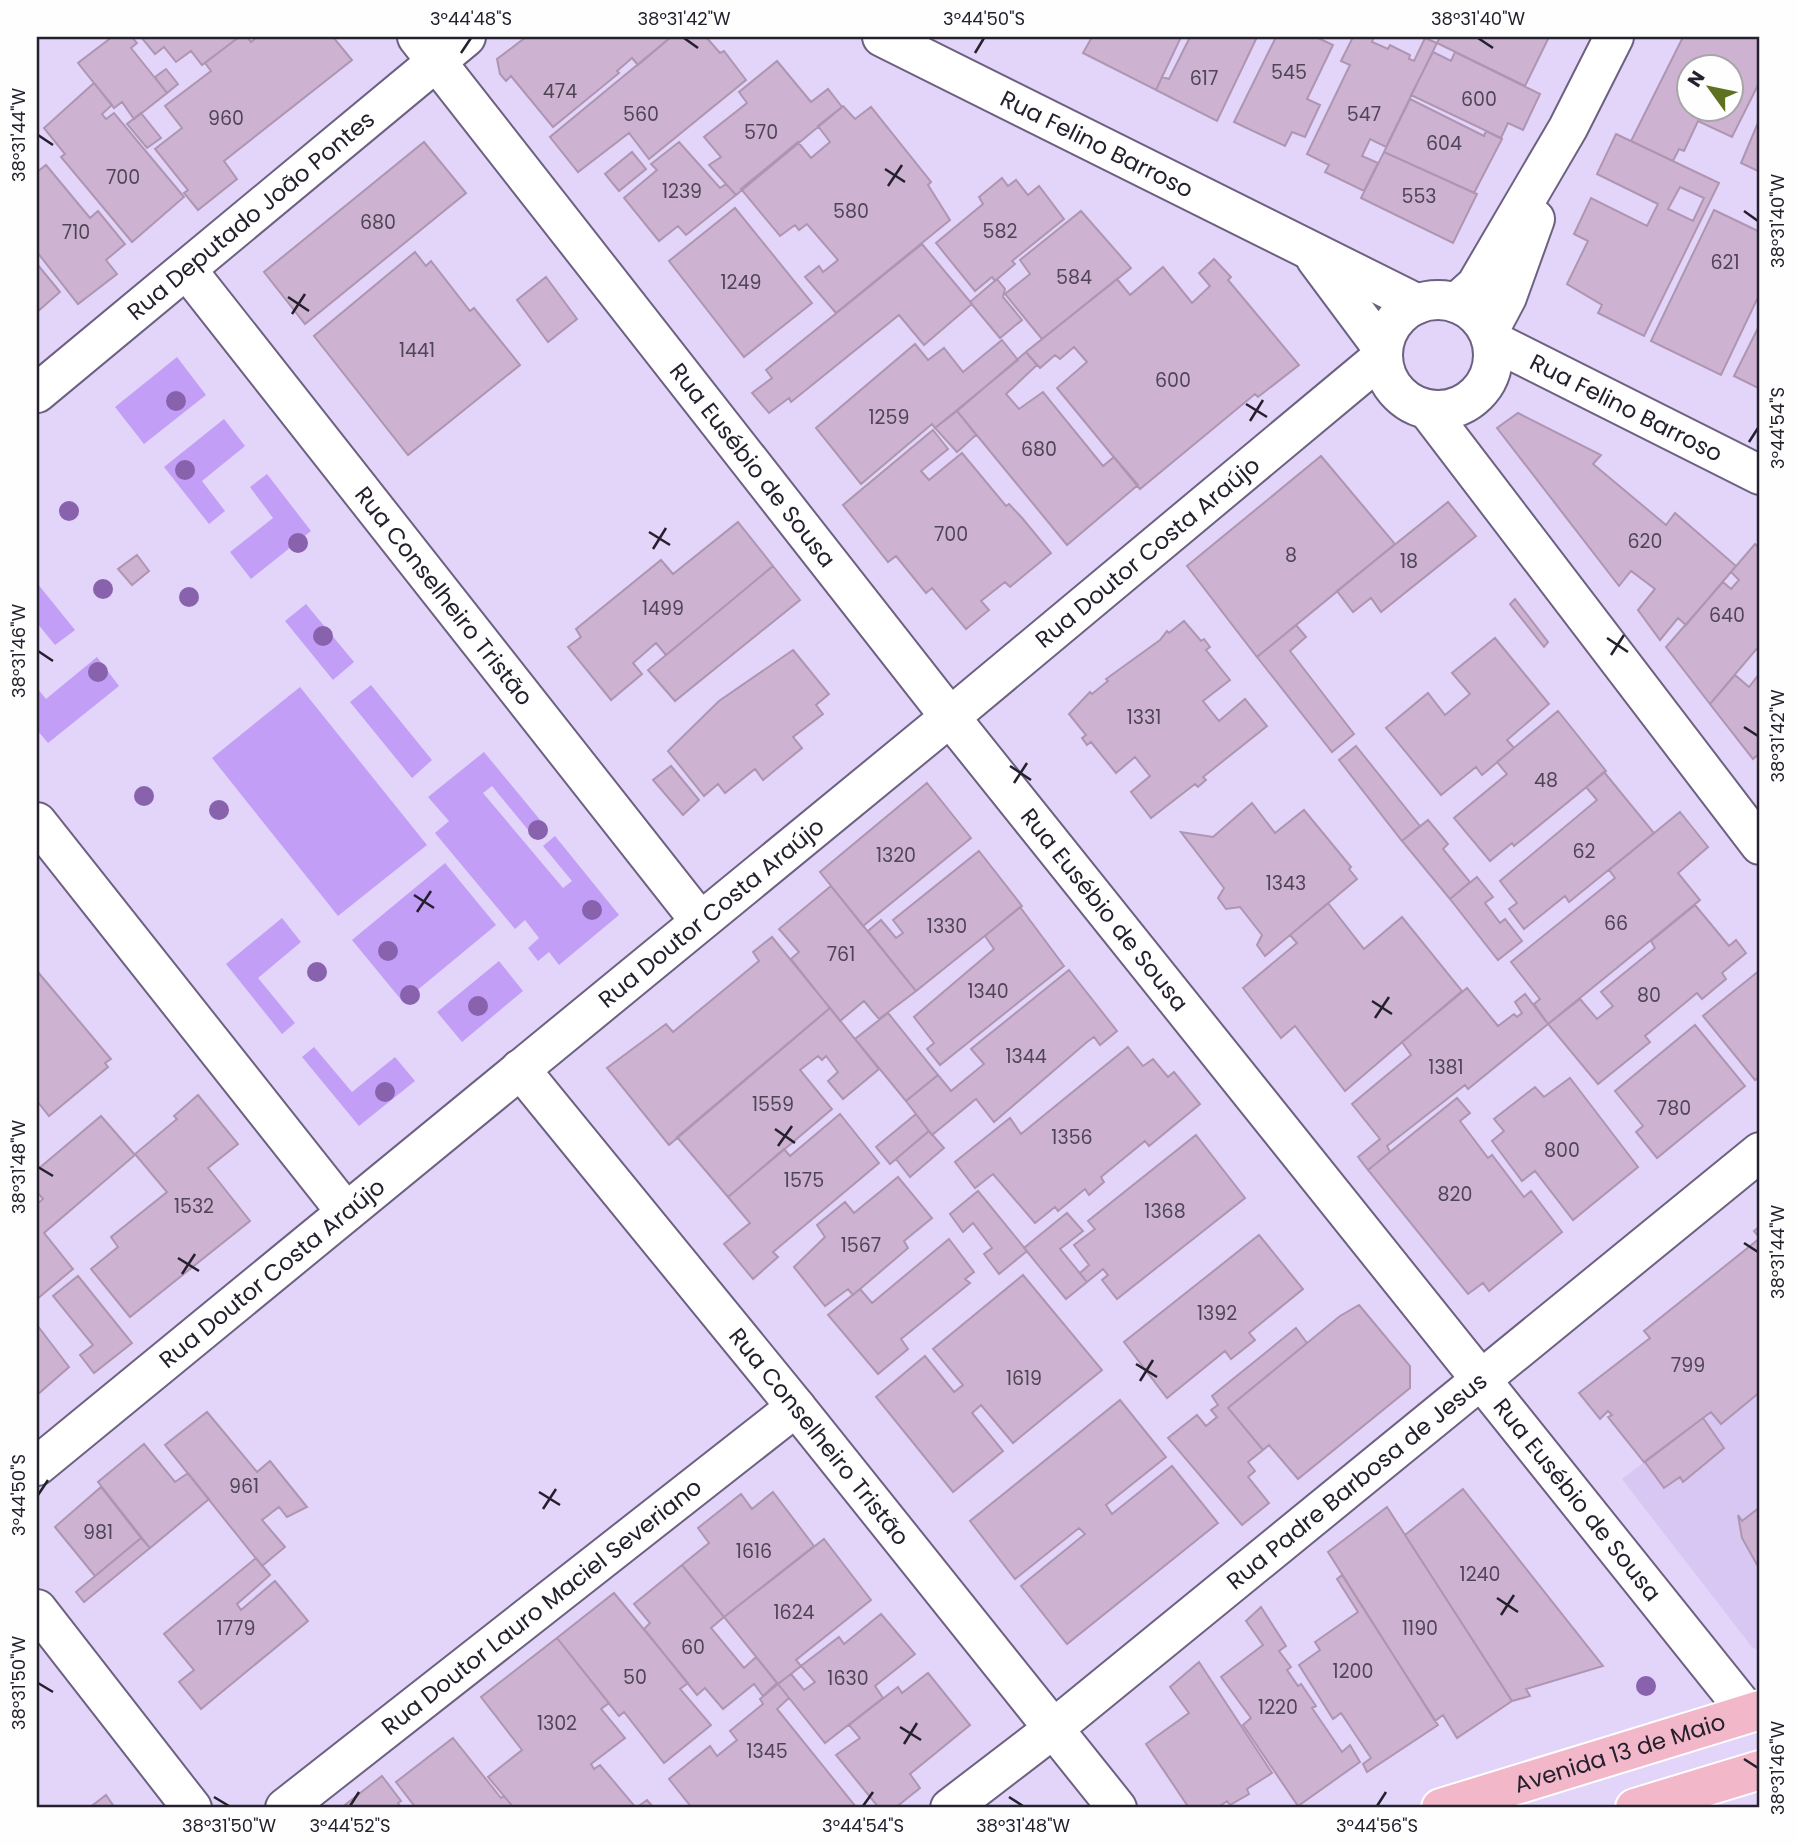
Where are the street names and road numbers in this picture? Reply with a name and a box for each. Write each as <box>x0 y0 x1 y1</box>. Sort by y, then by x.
street label: Rua Felino Barroso <box>995 83 1199 206</box>
street label: Rua Deputado João Pontes <box>120 103 381 328</box>
street label: Rua Felino Barroso <box>1524 346 1728 470</box>
street label: Rua Eusébio de Sousa <box>662 356 843 574</box>
street label: Rua Doutor Costa Araújo <box>1028 449 1267 655</box>
street label: Rua Conselheiro Tristão <box>347 480 540 712</box>
street label: Rua Eusébio de Sousa <box>1013 801 1196 1018</box>
street label: Rua Doutor Costa Araújo <box>591 811 831 1015</box>
street label: Rua Doutor Costa Araújo <box>152 1171 392 1375</box>
street label: Rua Conselheiro Tristão <box>722 1321 917 1552</box>
street label: Rua Padre Barbosa de Jesus <box>1220 1365 1494 1597</box>
street label: Rua Eusébio de Sousa <box>1486 1391 1668 1608</box>
street label: Rua Doutor Lauro Maciel Severiano <box>375 1471 708 1743</box>
street label: Avenida 13 de Maio <box>1510 1706 1729 1801</box>

